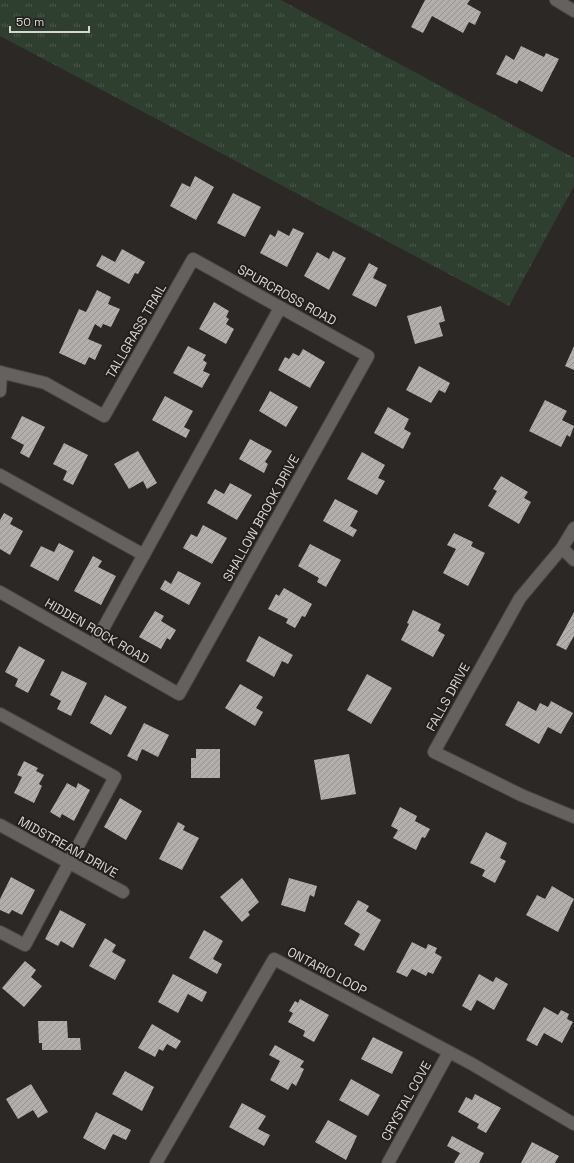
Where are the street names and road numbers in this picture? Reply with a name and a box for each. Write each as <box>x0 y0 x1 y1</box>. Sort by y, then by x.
street label: SPURCROSS ROAD <box>234 261 340 329</box>
street label: TALLGRASS TRAIL <box>102 280 170 382</box>
street label: SHALLOW BROOK DRIVE <box>219 451 303 585</box>
street label: HIDDEN ROCK ROAD <box>42 594 152 668</box>
street label: FALLS DRIVE <box>422 660 474 734</box>
street label: MIDSTREAM DRIVE <box>15 812 121 882</box>
street label: ONTARIO LOOP <box>284 943 370 999</box>
street label: CRYSTAL COVE <box>377 1058 435 1144</box>

